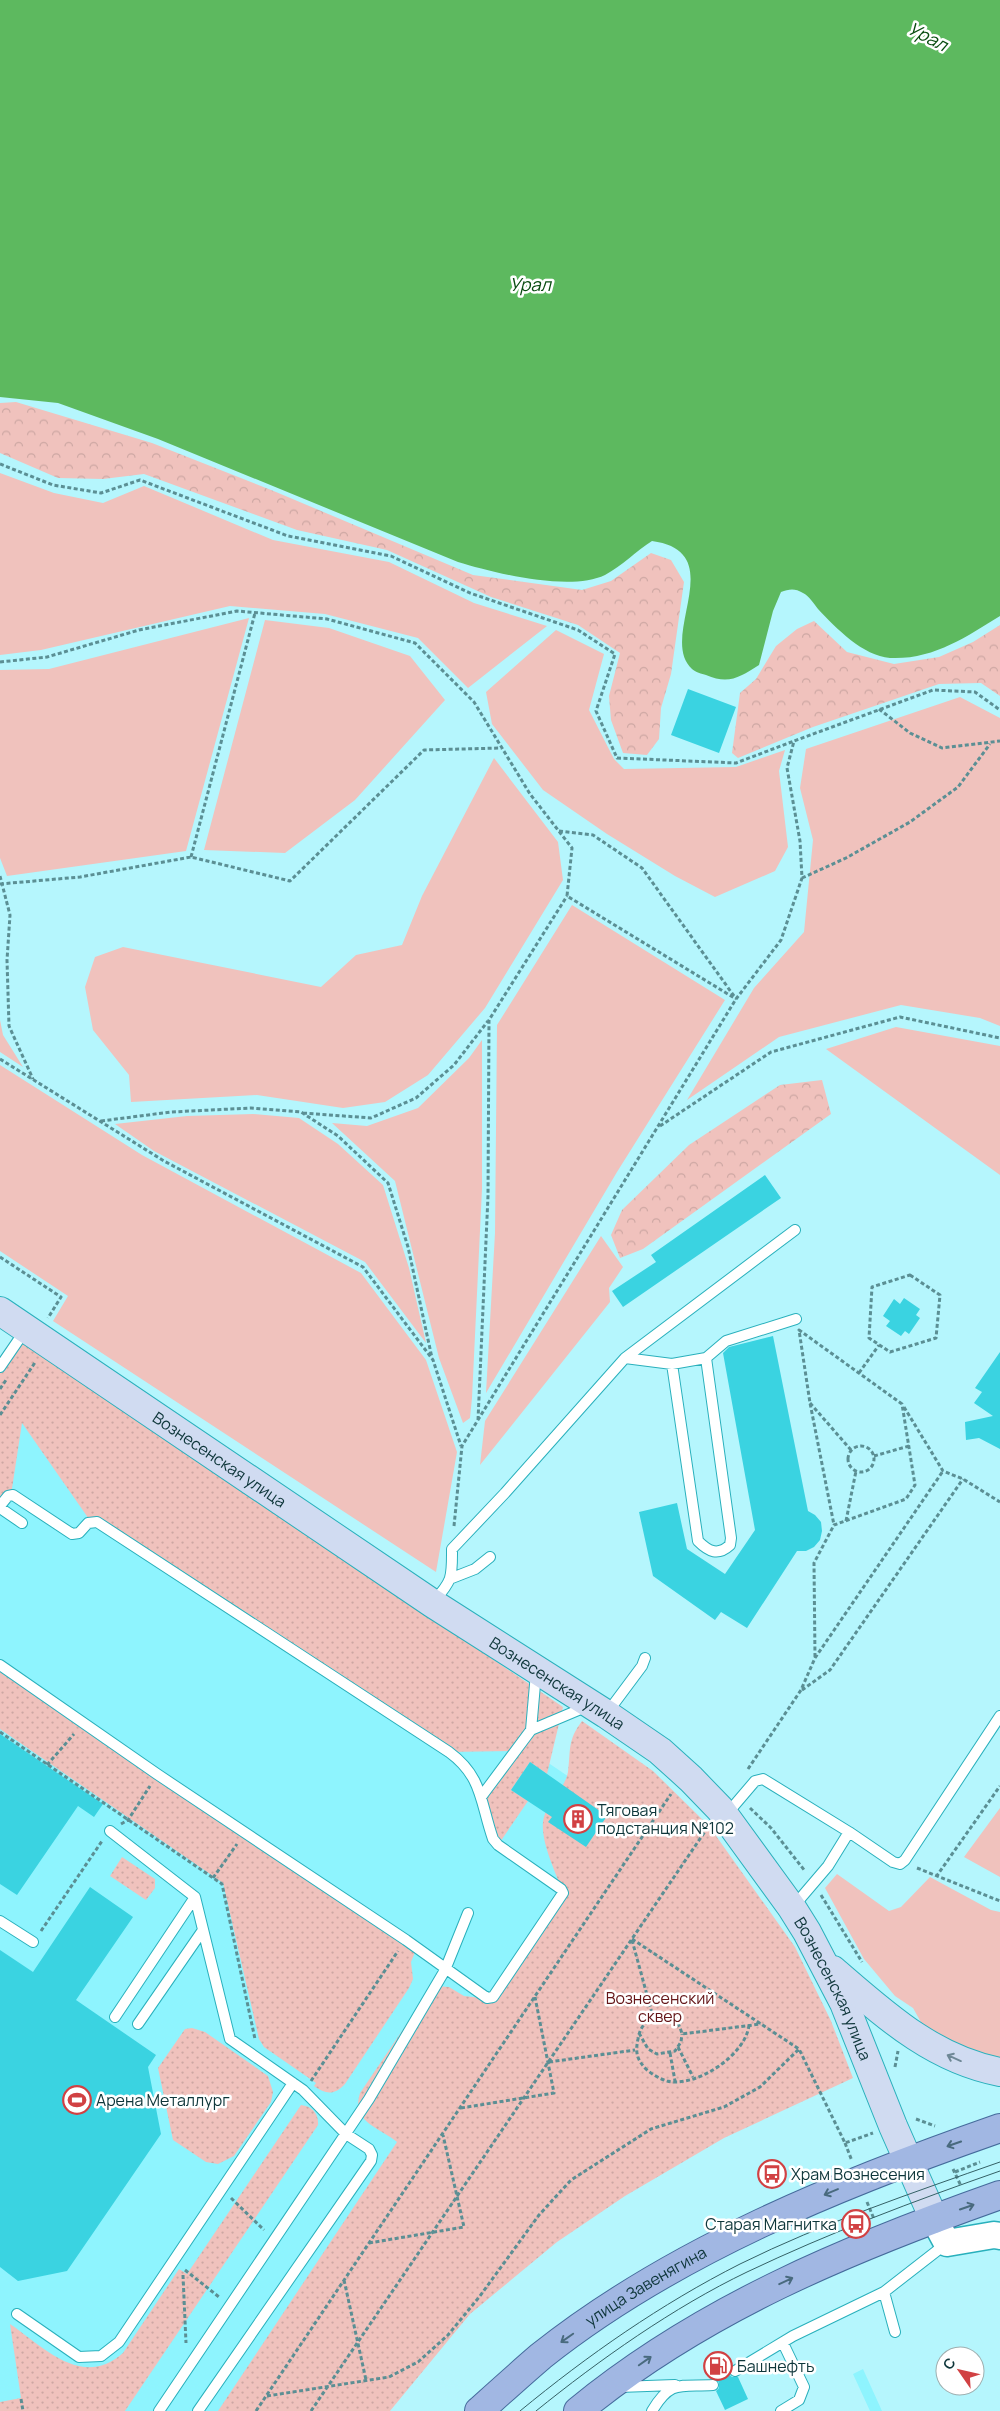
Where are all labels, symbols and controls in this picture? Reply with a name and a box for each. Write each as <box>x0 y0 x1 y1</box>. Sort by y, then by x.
water label: Урал <box>904 16 953 57</box>
water label: Урал <box>509 272 552 296</box>
street label: Вознесенская улица <box>148 1406 291 1512</box>
street label: Вознесенская улица <box>485 1631 629 1735</box>
place label: Тяговая подстанция №102 <box>597 1799 734 1839</box>
building icon: Тяговая подстанция №102 <box>563 1804 593 1834</box>
street label: Вознесенская улица <box>789 1913 877 2064</box>
park label: Вознесенский cквер <box>606 1987 714 2027</box>
one-way arrow <box>947 2053 962 2063</box>
sports icon: Арена Металлург <box>62 2085 92 2115</box>
place label: Арена Металлург <box>96 2089 230 2111</box>
one-way arrow <box>947 2140 962 2149</box>
bus stop icon: Храм Вознесения <box>757 2159 787 2189</box>
place label: Храм Вознесения <box>791 2163 925 2185</box>
one-way arrow <box>824 2188 839 2198</box>
one-way arrow <box>959 2202 974 2211</box>
bus stop icon: Старая Магнитка <box>841 2209 871 2239</box>
place label: Старая Магнитка <box>705 2213 837 2235</box>
street label: улица Завенягина <box>581 2241 710 2331</box>
one-way arrow <box>778 2276 793 2285</box>
one-way arrow <box>560 2333 574 2343</box>
north arrow <box>935 2346 985 2396</box>
fuel station icon: Башнефть <box>703 2351 733 2381</box>
text: С <box>938 2354 960 2373</box>
place label: Башнефть <box>737 2355 814 2377</box>
one-way arrow <box>637 2356 651 2366</box>

